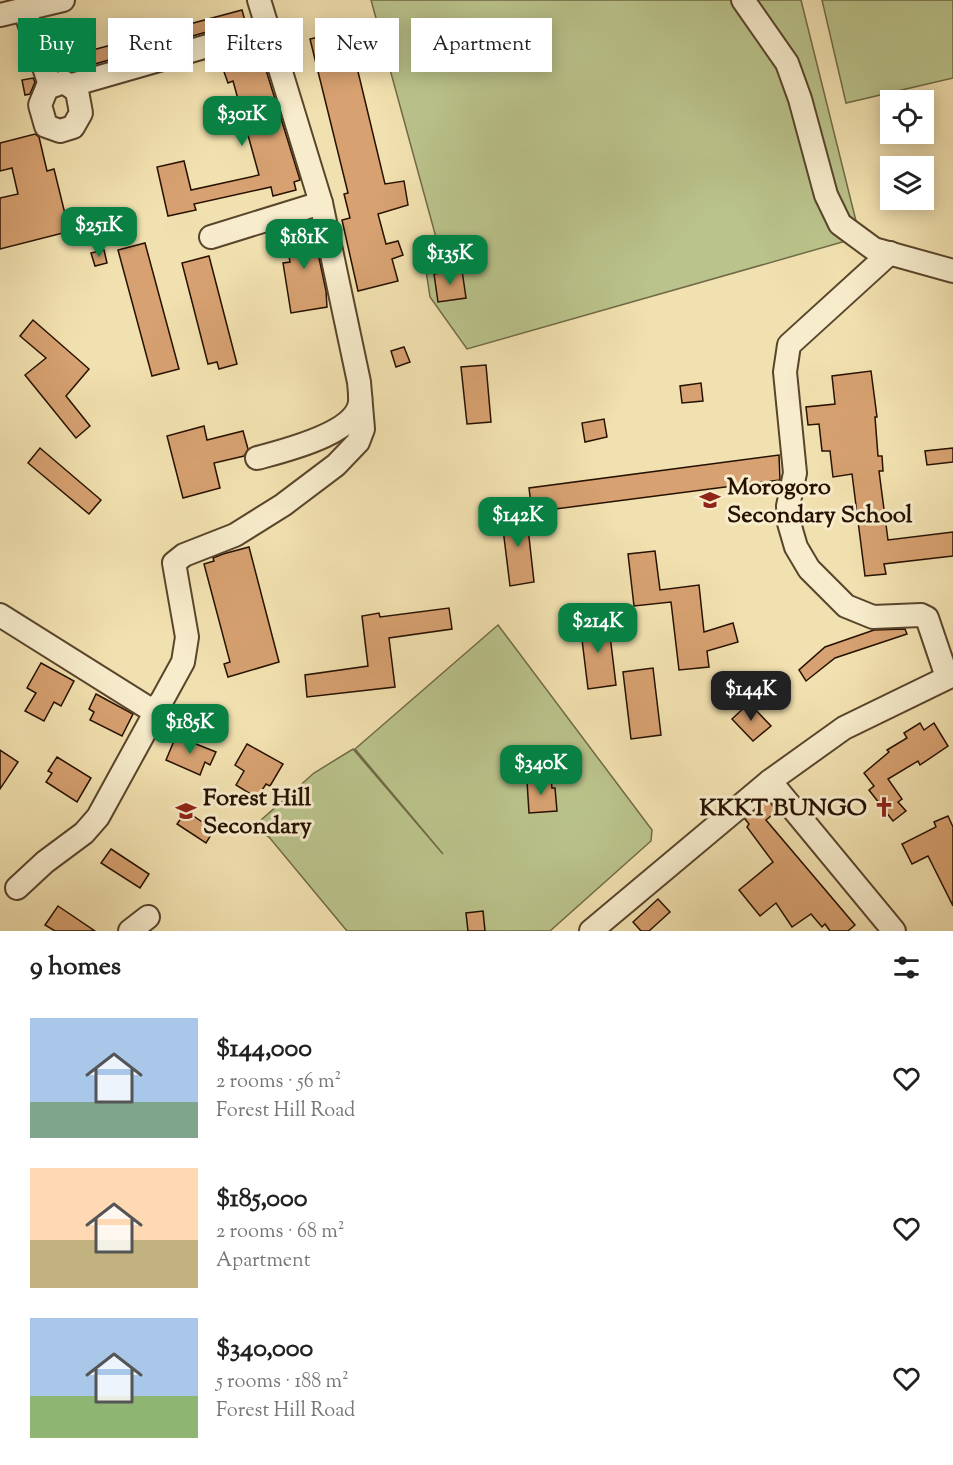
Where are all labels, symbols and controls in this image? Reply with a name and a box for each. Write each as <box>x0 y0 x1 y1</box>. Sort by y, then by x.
chip: Buy <box>18 18 96 72</box>
chip: Rent <box>108 18 193 72</box>
chip: Filters <box>205 18 303 72</box>
chip: New <box>315 18 399 72</box>
chip: Apartment <box>411 18 552 72</box>
map controls <box>880 90 934 210</box>
button: locate <box>880 90 934 144</box>
pin: $301K <box>200 96 284 147</box>
text: $301K <box>217 101 267 130</box>
button: layers <box>880 156 934 210</box>
pin: $251K <box>57 207 141 258</box>
text: $251K <box>75 212 123 241</box>
pin: $181K <box>262 219 346 270</box>
text: $181K <box>280 224 328 253</box>
pin: $135K <box>408 235 492 286</box>
text: $135K <box>427 240 473 269</box>
place label: Morogoro Secondary School <box>727 471 913 533</box>
school or university icon: Morogoro Secondary School <box>698 488 722 512</box>
pin: $142K <box>476 497 560 548</box>
text: $142K <box>492 502 544 531</box>
pin: $214K <box>556 603 640 654</box>
text: $214K <box>572 608 624 637</box>
pin: $144K <box>709 671 793 722</box>
text: $144K <box>725 676 777 705</box>
pin: $185K <box>148 704 232 755</box>
text: $185K <box>166 709 214 738</box>
pin: $340K <box>499 745 583 796</box>
text: $340K <box>514 750 568 779</box>
place label: Forest Hill Secondary <box>203 782 312 844</box>
place label: KKKT BUNGO <box>699 792 867 826</box>
church icon: KKKT BUNGO <box>872 795 896 819</box>
school or university icon: Forest Hill Secondary <box>174 799 198 823</box>
text: 9 homes <box>30 949 121 986</box>
icon: filters <box>890 951 923 984</box>
text: $144,000 <box>216 1031 312 1068</box>
icon: home <box>78 1042 150 1114</box>
icon: heart <box>890 1062 923 1095</box>
text: 2 rooms · 56 m² <box>216 1068 341 1097</box>
text: Forest Hill Road <box>216 1097 355 1126</box>
text: $185,000 <box>216 1181 308 1218</box>
icon: home <box>78 1192 150 1264</box>
icon: heart <box>890 1212 923 1245</box>
text: 2 rooms · 68 m² <box>216 1218 344 1247</box>
text: Apartment <box>216 1247 311 1276</box>
text: $340,000 <box>216 1331 313 1368</box>
icon: home <box>78 1342 150 1414</box>
icon: heart <box>890 1362 923 1395</box>
text: 5 rooms · 188 m² <box>216 1368 349 1397</box>
text: Forest Hill Road <box>216 1397 355 1426</box>

